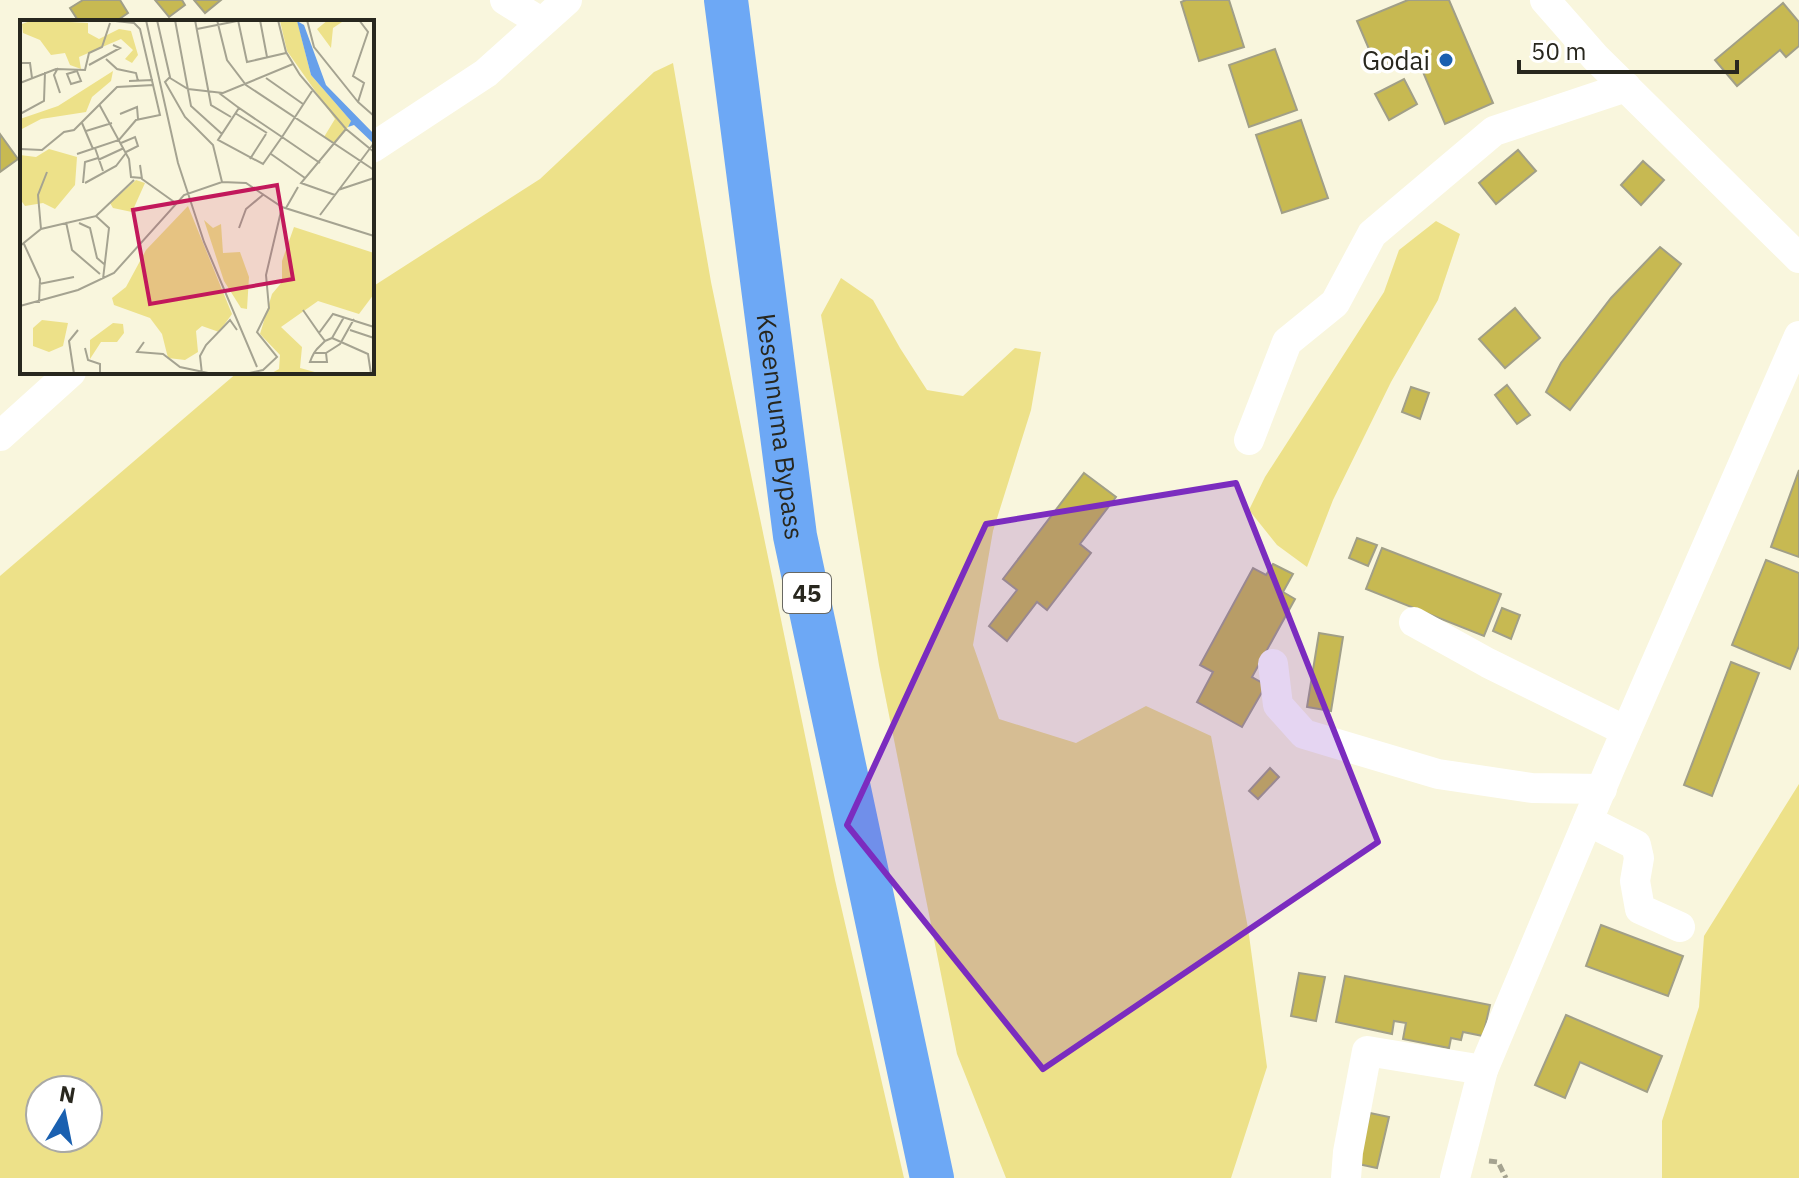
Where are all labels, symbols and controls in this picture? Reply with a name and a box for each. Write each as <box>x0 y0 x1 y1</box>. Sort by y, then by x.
inset map <box>20 20 374 374</box>
scale bar <box>1519 24 1737 74</box>
text: 50 m <box>1531 35 1586 67</box>
place label: Godai <box>1362 43 1430 77</box>
marker: Godai <box>1437 51 1455 69</box>
street label: Kesennuma Bypass <box>749 311 812 542</box>
road number: 45 <box>783 573 831 613</box>
north arrow <box>24 1074 104 1154</box>
text: N <box>57 1078 78 1109</box>

